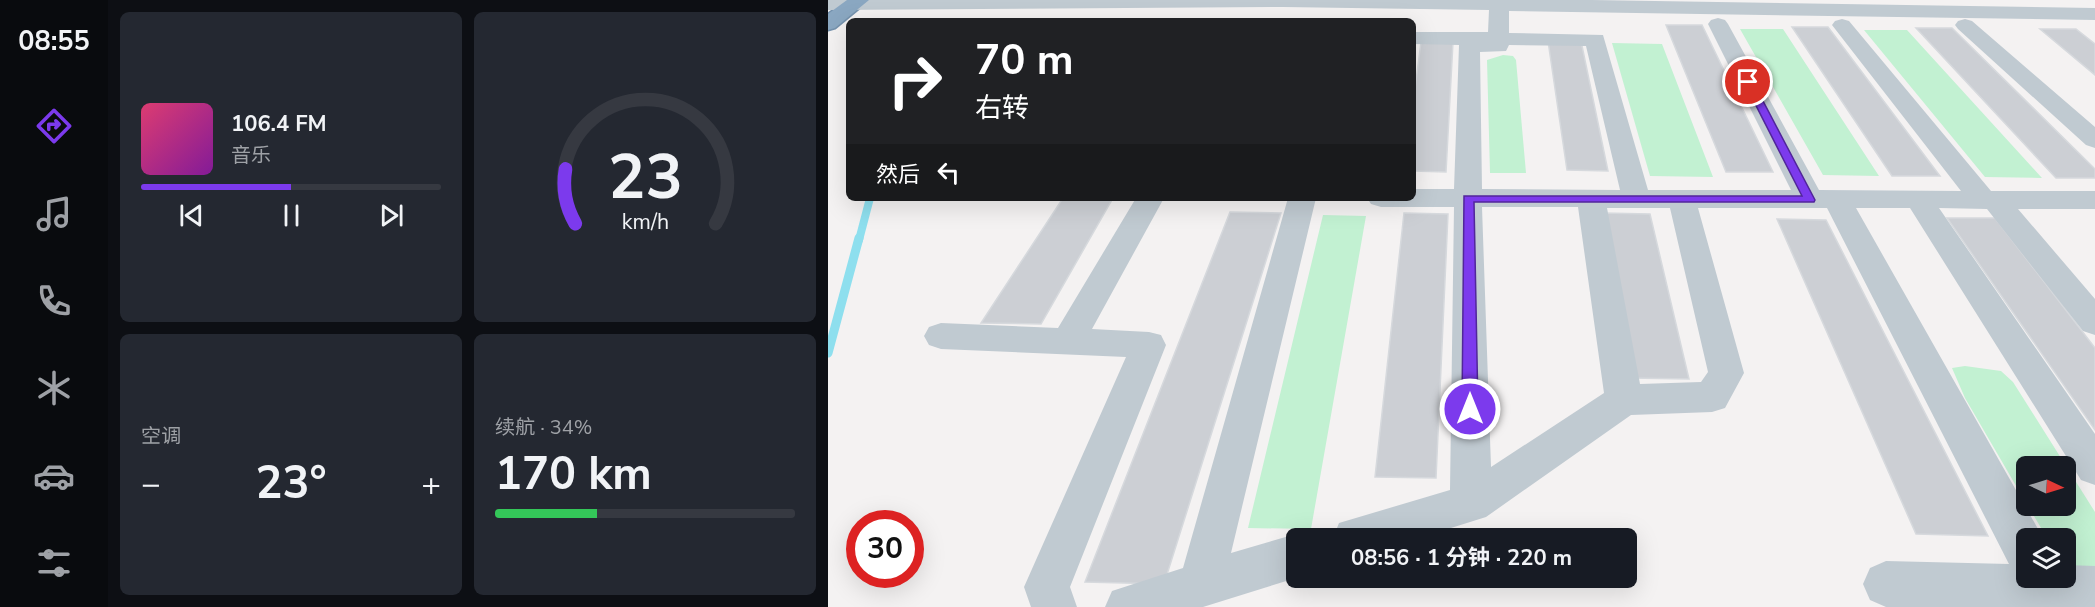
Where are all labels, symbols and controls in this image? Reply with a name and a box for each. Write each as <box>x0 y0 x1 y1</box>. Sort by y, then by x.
text: 08:55 <box>18 23 90 60</box>
text: 70 m <box>975 32 1074 89</box>
icon: right <box>876 42 954 120</box>
pin <box>1722 56 1773 107</box>
icon: arrive <box>1731 65 1764 98</box>
text: 右转 <box>975 90 1029 127</box>
icon: directions <box>33 105 75 147</box>
text: 106.4 FM <box>231 109 327 139</box>
text: 23 <box>608 135 682 220</box>
text: 音乐 <box>231 142 271 169</box>
icon: left <box>932 156 965 189</box>
text: 然后 <box>876 160 920 190</box>
icon: music <box>33 193 75 235</box>
icon: previous <box>175 199 208 232</box>
icon: pause <box>275 199 308 232</box>
icon: next <box>375 199 408 232</box>
text: km/h <box>621 208 669 238</box>
icon: phone <box>33 280 75 322</box>
icon: climate <box>33 367 75 409</box>
position arrow <box>1438 377 1502 441</box>
text: 续航 · 34% <box>495 414 592 441</box>
text: 空调 <box>141 423 181 450</box>
text: 170 km <box>495 444 652 505</box>
text: 23° <box>255 453 327 514</box>
icon: car <box>33 455 75 497</box>
north arrow <box>2016 456 2076 516</box>
map controls <box>2016 456 2076 588</box>
text: − <box>141 462 161 507</box>
text: + <box>421 462 441 507</box>
speed limit sign: 30 <box>846 510 924 588</box>
button: layers <box>2016 528 2076 588</box>
icon: filters <box>33 542 75 584</box>
text: 08:56 · 1 分钟 · 220 m <box>1351 543 1572 573</box>

